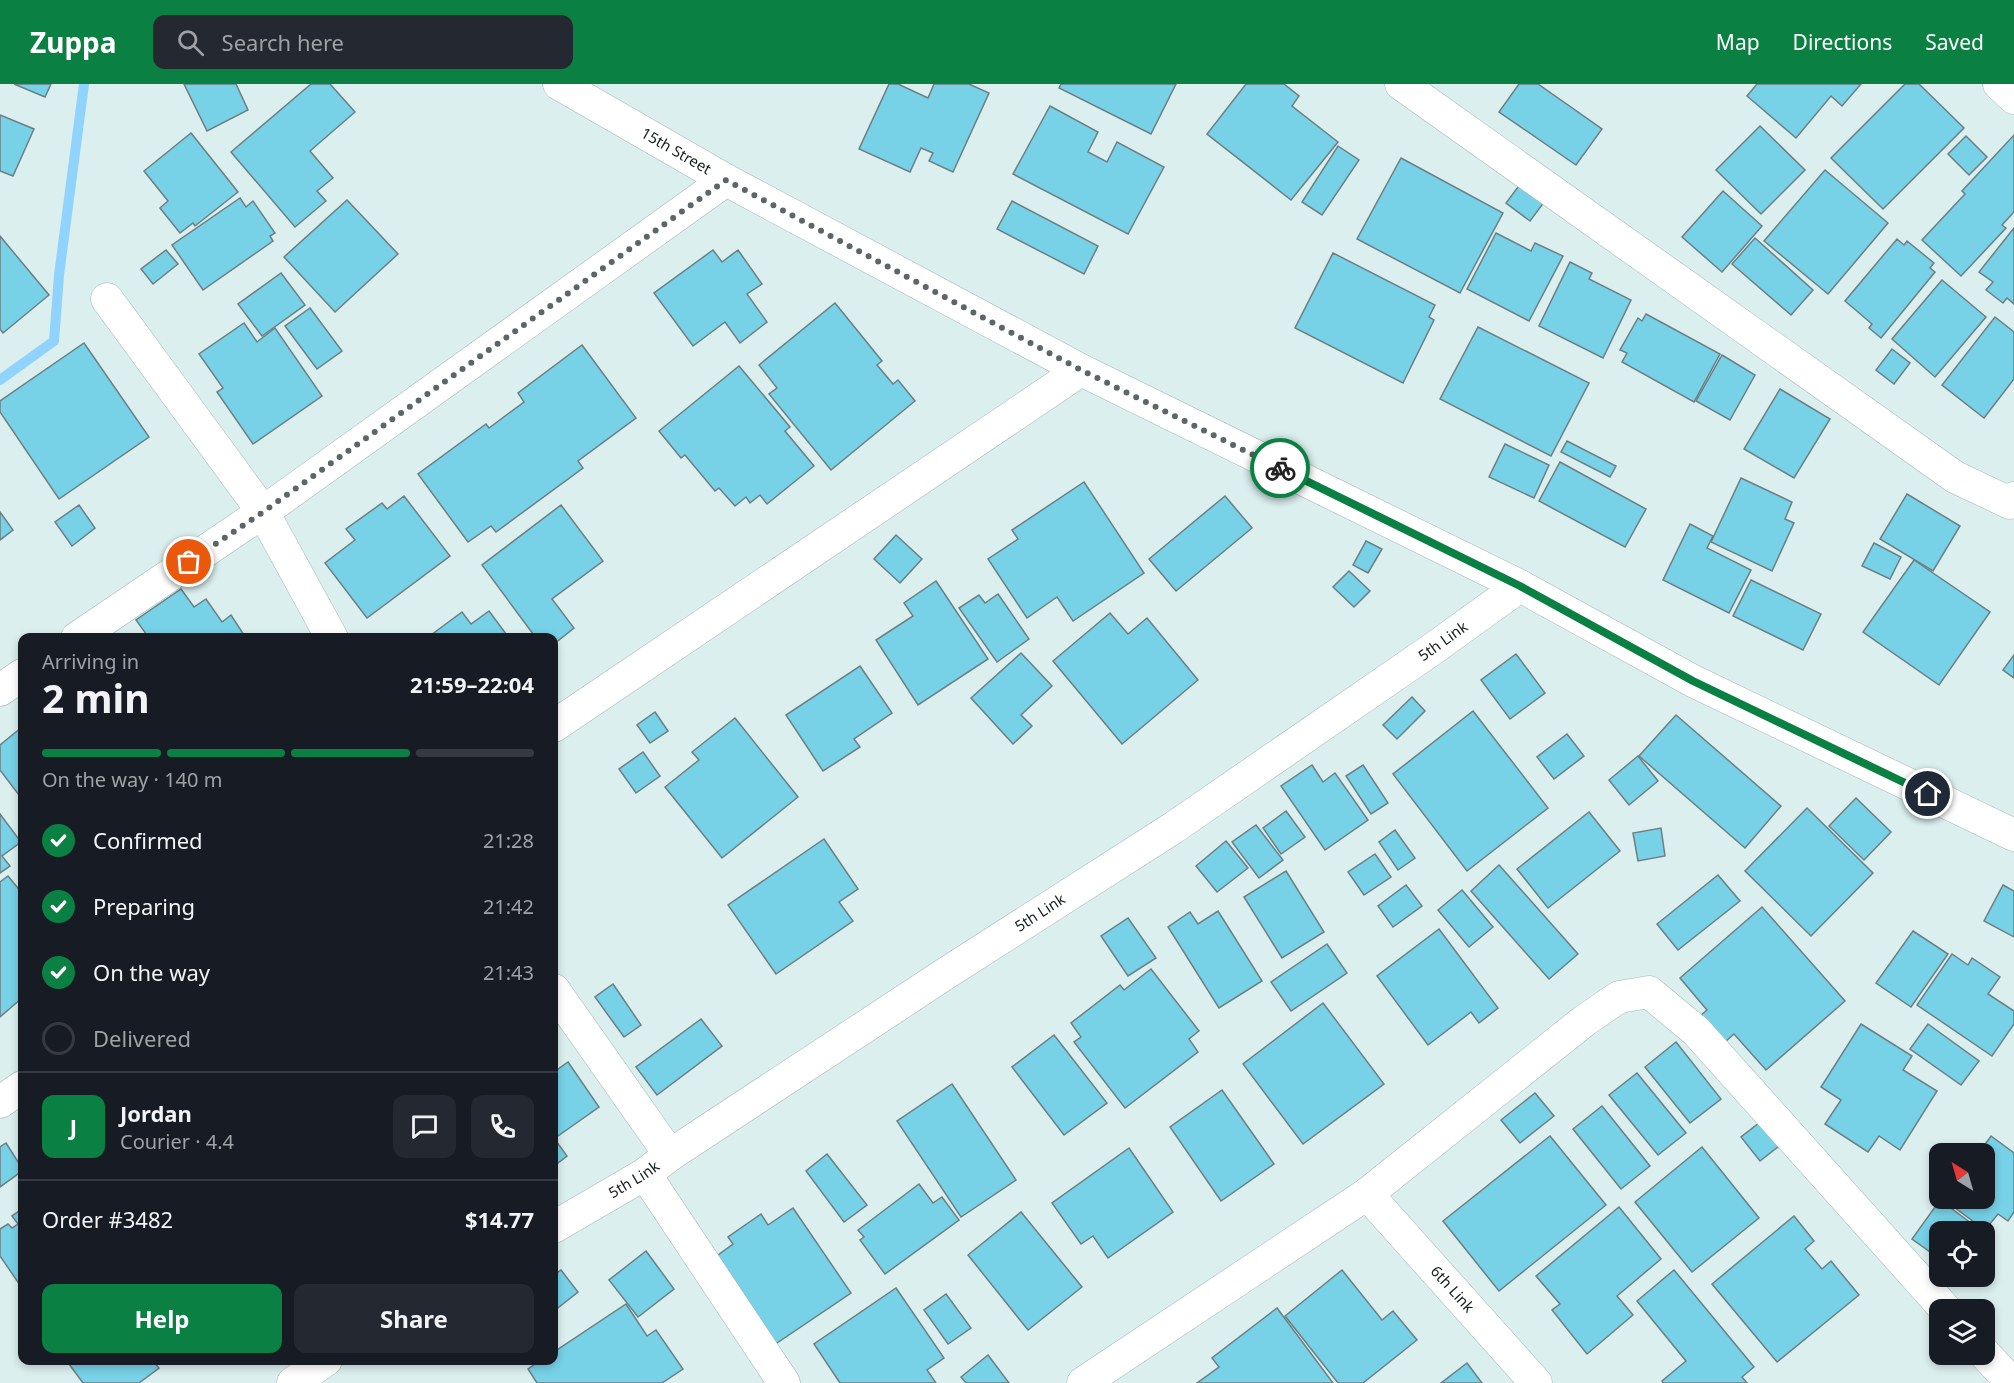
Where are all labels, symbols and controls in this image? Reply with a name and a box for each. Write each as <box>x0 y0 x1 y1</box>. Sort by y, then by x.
search box <box>153 15 573 69</box>
text: Zuppa <box>30 23 117 61</box>
icon: search <box>174 26 207 59</box>
text: Search here <box>222 27 344 57</box>
text: Map <box>1716 28 1760 56</box>
text: Directions <box>1793 28 1892 56</box>
text: Saved <box>1925 28 1984 56</box>
street label: 15th Street <box>638 122 716 179</box>
courier <box>1250 438 1310 498</box>
icon: bike <box>1264 452 1297 485</box>
pin <box>163 536 214 587</box>
icon: bag <box>172 545 205 578</box>
street label: 5th Link <box>1414 616 1471 665</box>
text: Arriving in <box>42 648 139 675</box>
text: 21:59–22:04 <box>410 669 534 699</box>
text: 2 min <box>42 671 149 724</box>
text: On the way · 140 m <box>42 766 222 793</box>
pin <box>1902 768 1953 819</box>
icon: home <box>1911 777 1944 810</box>
icon: check <box>42 824 75 857</box>
text: Confirmed <box>93 825 203 855</box>
text: 21:28 <box>483 827 534 854</box>
street label: 5th Link <box>1011 889 1069 936</box>
icon: check <box>42 890 75 923</box>
text: Preparing <box>93 891 195 921</box>
text: 21:42 <box>483 893 534 920</box>
icon: check <box>42 956 75 989</box>
text: On the way <box>93 957 210 987</box>
text: 21:43 <box>483 959 534 986</box>
text: Delivered <box>93 1023 191 1053</box>
button: chat <box>393 1095 456 1158</box>
button: phone <box>471 1095 534 1158</box>
text: Jordan <box>120 1098 192 1128</box>
text: J <box>70 1111 77 1141</box>
text: Courier · 4.4 <box>120 1128 234 1155</box>
north arrow <box>1929 1143 1995 1209</box>
map controls <box>1929 1143 1995 1365</box>
street label: 5th Link <box>605 1156 663 1202</box>
text: Order #3482 <box>42 1204 173 1234</box>
text: $14.77 <box>465 1204 534 1234</box>
button: locate <box>1929 1221 1995 1287</box>
street label: 6th Link <box>1427 1261 1479 1316</box>
button: Help <box>42 1284 282 1353</box>
button: Share <box>294 1284 534 1353</box>
button: layers <box>1929 1299 1995 1365</box>

